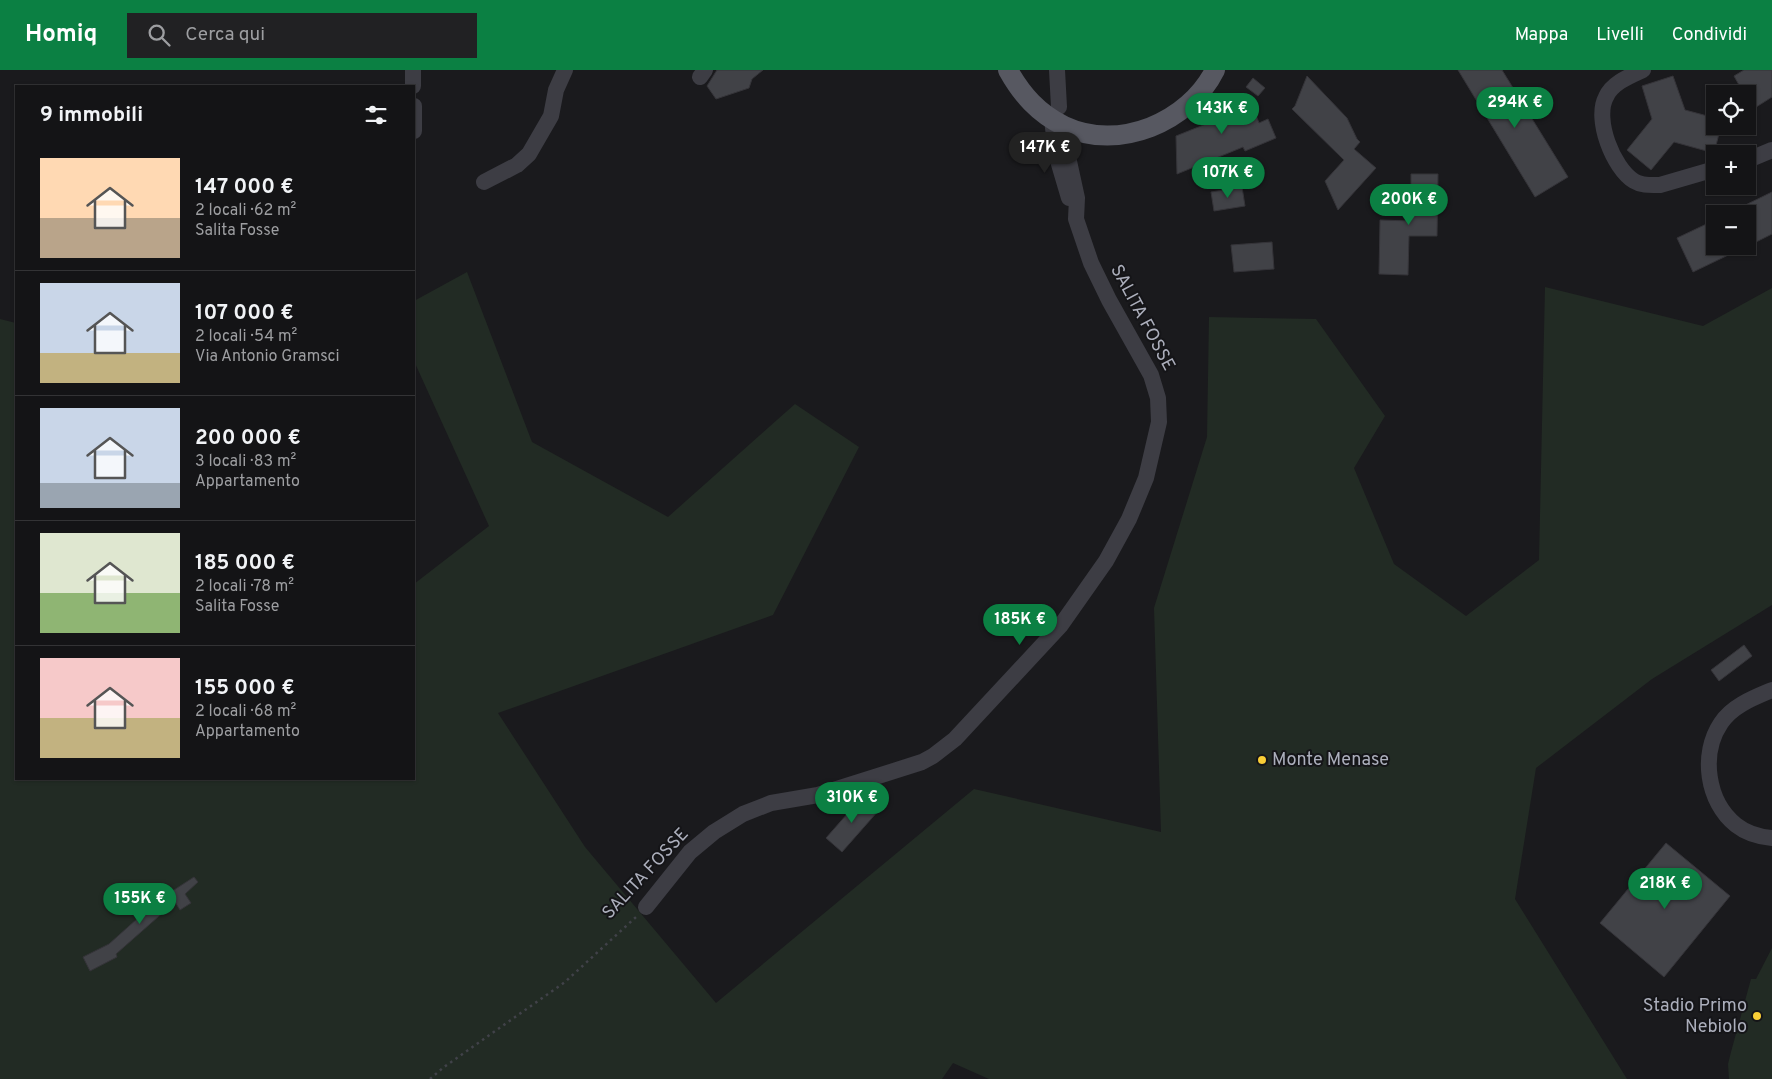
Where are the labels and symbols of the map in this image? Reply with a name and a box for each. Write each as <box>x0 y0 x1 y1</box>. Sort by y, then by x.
pin: 294K € <box>1474 87 1556 129</box>
pin: 143K € <box>1181 92 1263 135</box>
pin: 147K € <box>1004 132 1086 174</box>
pin: 107K € <box>1187 156 1269 199</box>
pin: 200K € <box>1368 184 1450 226</box>
street label: SALITA FOSSE <box>1104 261 1180 375</box>
pin: 185K € <box>979 604 1061 646</box>
place label: Monte Menase <box>1272 749 1389 772</box>
marker: Monte Menase <box>1256 754 1268 766</box>
pin: 310K € <box>811 782 893 824</box>
street label: SALITA FOSSE <box>598 823 694 925</box>
pin: 218K € <box>1624 868 1706 910</box>
pin: 155K € <box>99 882 181 925</box>
place label: Stadio Primo Nebiolo <box>1643 995 1747 1039</box>
marker: Stadio Primo Nebiolo <box>1751 1010 1763 1022</box>

